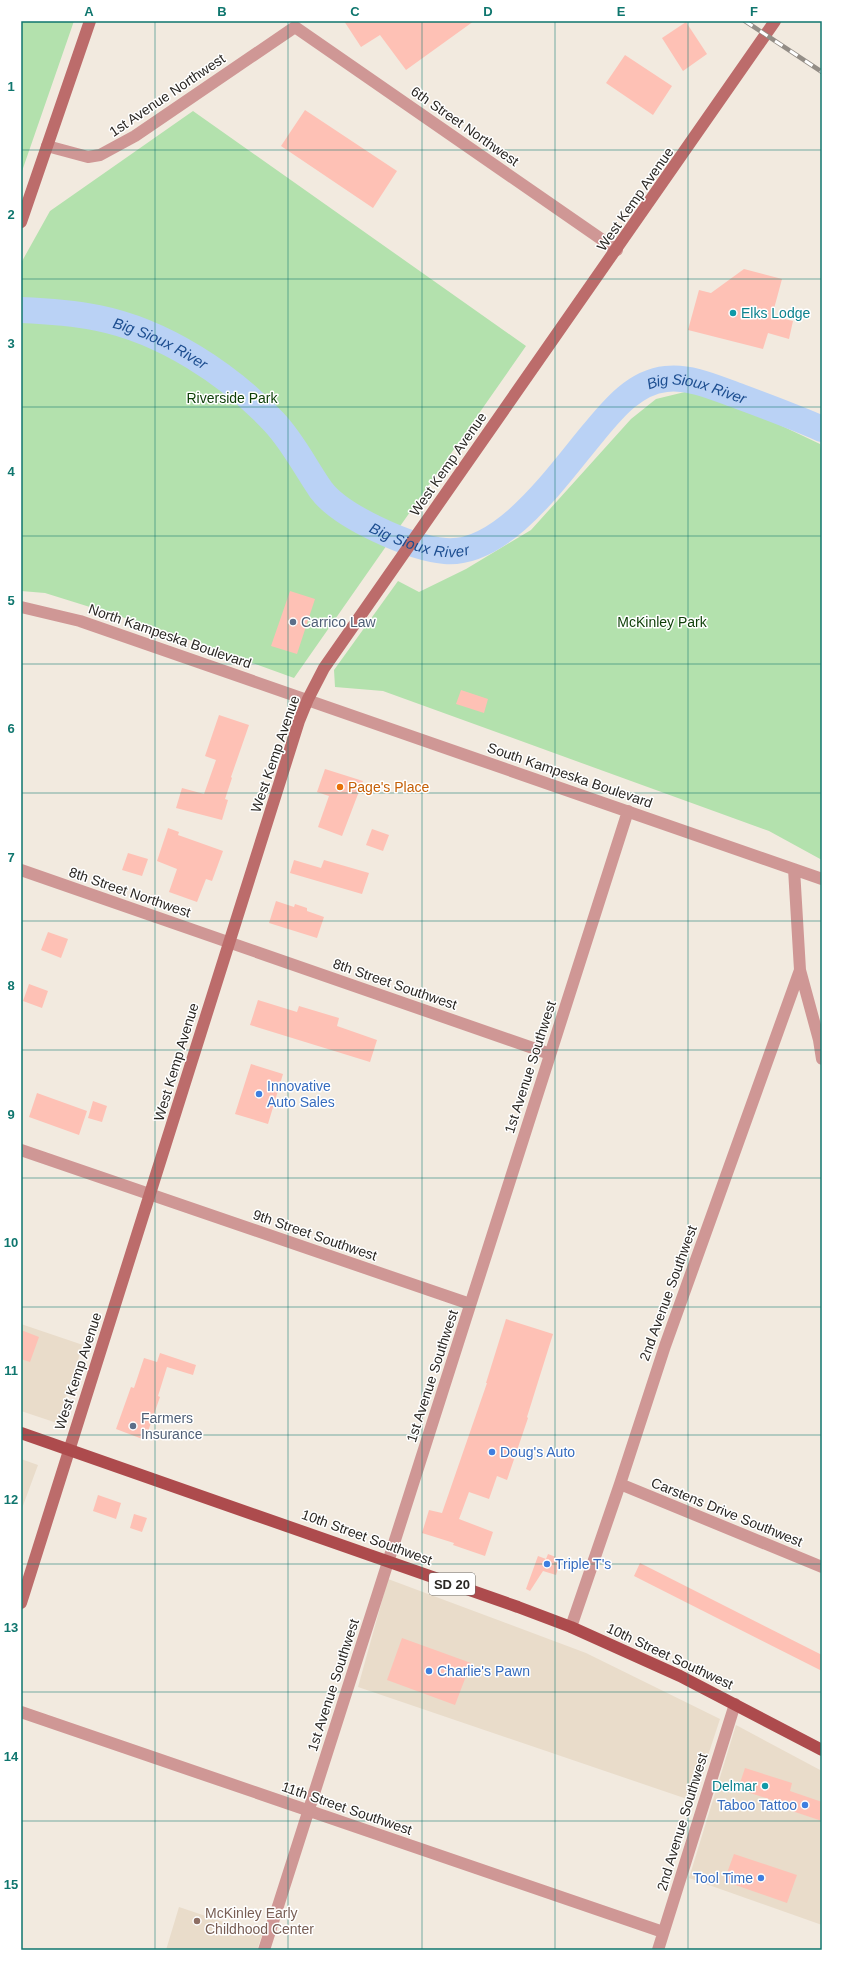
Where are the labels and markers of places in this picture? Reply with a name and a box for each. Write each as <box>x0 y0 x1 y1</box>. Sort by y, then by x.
place label: Elks Lodge <box>741 305 810 321</box>
marker: Elks Lodge <box>728 308 738 318</box>
place label: Carrico Law <box>301 614 377 630</box>
marker: Carrico Law <box>288 617 298 627</box>
place label: Page's Place <box>348 779 429 795</box>
marker: Page's Place <box>335 782 345 792</box>
place label: Innovative Auto Sales <box>267 1078 335 1110</box>
marker: Innovative Auto Sales <box>254 1089 264 1099</box>
place label: Farmers Insurance <box>141 1410 203 1442</box>
marker: Farmers Insurance <box>128 1421 138 1431</box>
place label: Doug's Auto <box>500 1444 575 1460</box>
marker: Doug's Auto <box>487 1447 497 1457</box>
place label: Triple T's <box>555 1556 611 1572</box>
marker: Triple T's <box>542 1559 552 1569</box>
place label: Charlie's Pawn <box>437 1663 530 1679</box>
marker: Charlie's Pawn <box>424 1666 434 1676</box>
place label: Delmar <box>712 1778 757 1794</box>
marker: Delmar <box>760 1781 770 1791</box>
place label: Taboo Tattoo <box>717 1797 797 1813</box>
marker: Taboo Tattoo <box>800 1800 810 1810</box>
place label: Tool Time <box>693 1870 753 1886</box>
marker: Tool Time <box>756 1873 766 1883</box>
place label: McKinley Early Childhood Center <box>205 1905 314 1937</box>
marker: McKinley Early Childhood Center <box>192 1916 202 1926</box>

